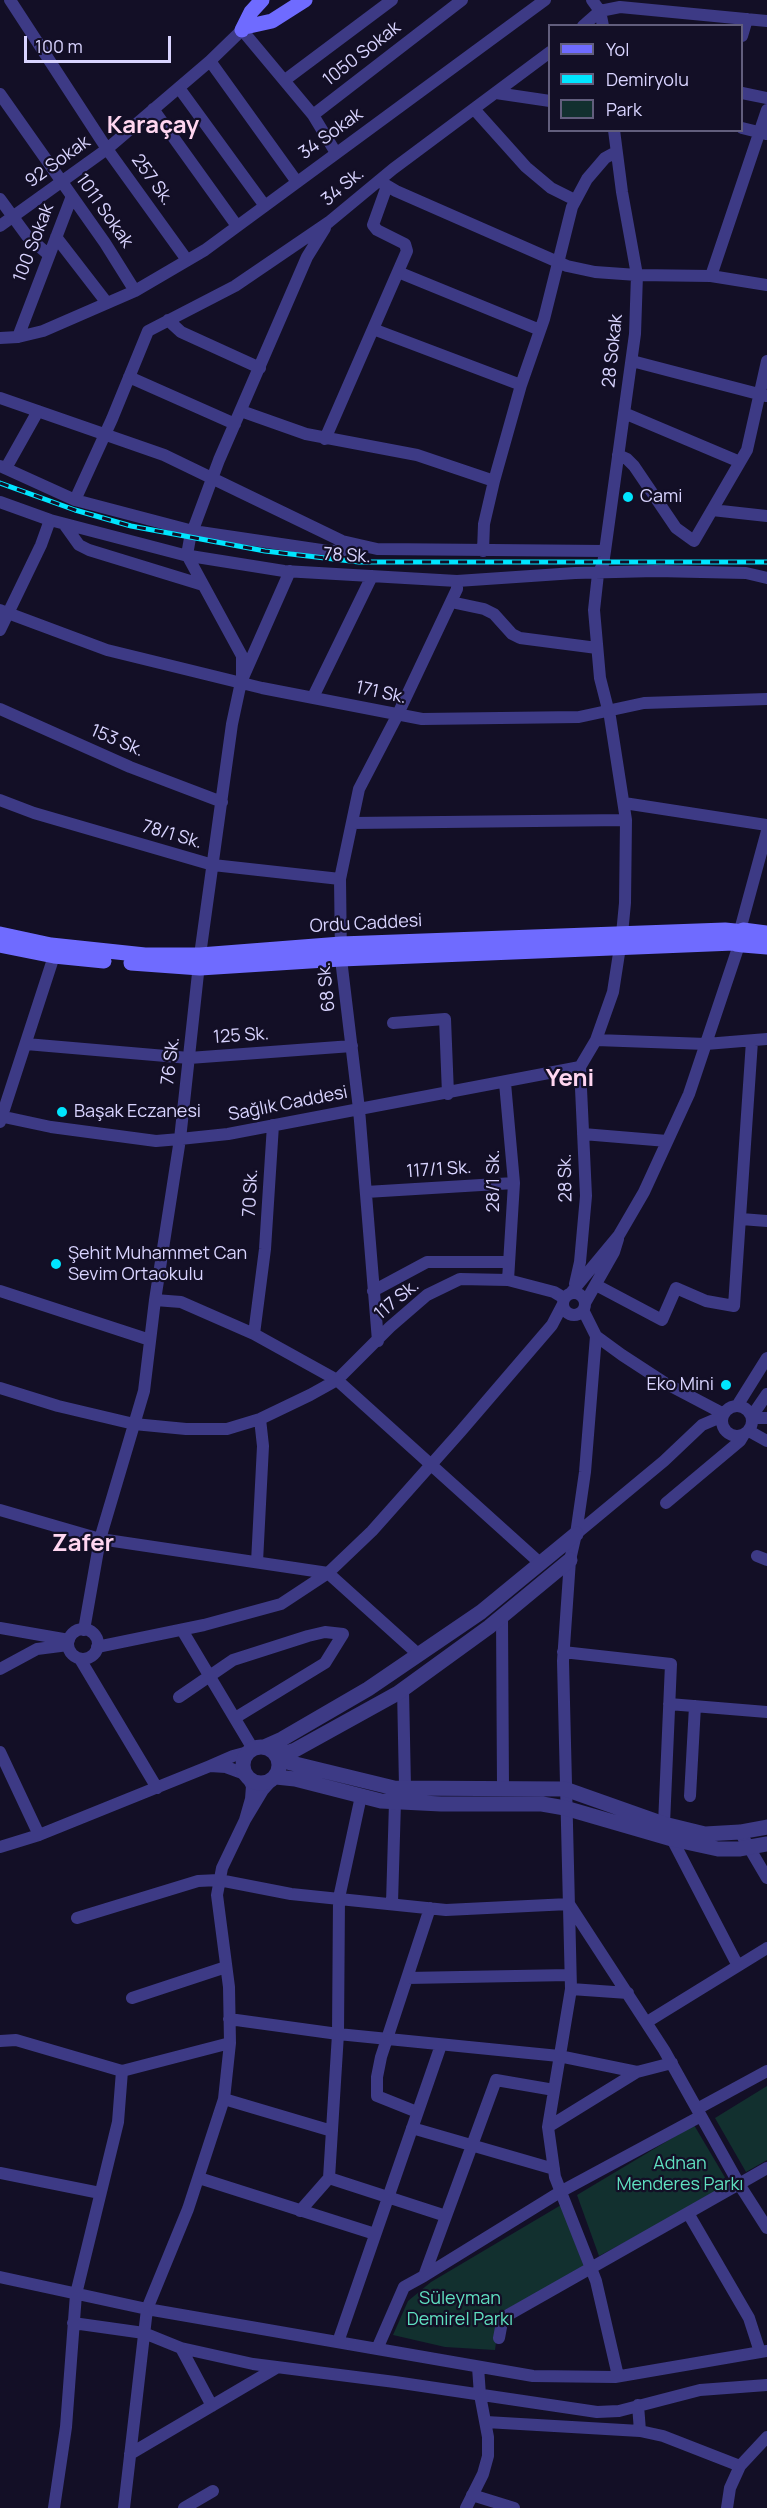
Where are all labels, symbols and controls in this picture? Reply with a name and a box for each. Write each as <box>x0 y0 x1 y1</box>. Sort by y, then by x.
street label: 1050 Sokak <box>319 17 405 91</box>
scale bar <box>27 24 174 62</box>
legend <box>548 24 743 132</box>
text: 100 m <box>35 34 83 58</box>
text: Yol <box>606 37 629 61</box>
text: Demiryolu <box>606 67 689 91</box>
text: Park <box>606 97 642 121</box>
street label: 34 Sokak <box>295 104 367 164</box>
district label: Karaçay <box>107 112 199 140</box>
street label: 92 Sokak <box>21 131 95 193</box>
street label: 257 Sk. <box>126 150 178 210</box>
street label: 34 Sk. <box>317 163 369 211</box>
street label: 1011 Sokak <box>71 170 137 252</box>
street label: 100 Sokak <box>9 201 59 285</box>
street label: 28 Sokak <box>598 313 628 389</box>
place label: Cami <box>640 486 682 508</box>
marker: Cami <box>621 490 635 504</box>
street label: 78 Sk. <box>323 544 371 568</box>
street label: 171 Sk. <box>354 677 408 709</box>
street label: 153 Sk. <box>87 720 147 762</box>
street label: 78/1 Sk. <box>139 816 205 854</box>
street label: Ordu Caddesi <box>309 910 423 938</box>
street label: 68 Sk. <box>314 961 340 1013</box>
street label: 125 Sk. <box>212 1023 270 1049</box>
street label: 76 Sk. <box>157 1036 185 1086</box>
district label: Yeni <box>546 1065 594 1093</box>
street label: Sağlık Caddesi <box>227 1082 349 1126</box>
place label: Başak Eczanesi <box>74 1101 201 1123</box>
marker: Başak Eczanesi <box>55 1105 69 1119</box>
street label: 28/1 Sk. <box>483 1150 505 1212</box>
street label: 28 Sk. <box>555 1153 577 1203</box>
street label: 117/1 Sk. <box>406 1157 472 1183</box>
street label: 70 Sk. <box>239 1168 263 1218</box>
place label: Şehit Muhammet Can Sevim Ortaokulu <box>68 1243 247 1286</box>
marker: Şehit Muhammet Can Sevim Ortaokulu <box>49 1257 63 1271</box>
street label: 117 Sk. <box>370 1275 424 1325</box>
place label: Eko Mini <box>647 1374 714 1396</box>
marker: Eko Mini <box>719 1378 733 1392</box>
district label: Zafer <box>52 1530 114 1558</box>
park label: Adnan Menderes Parkı <box>616 2153 744 2196</box>
park label: Süleyman Demirel Parkı <box>407 2288 513 2330</box>

